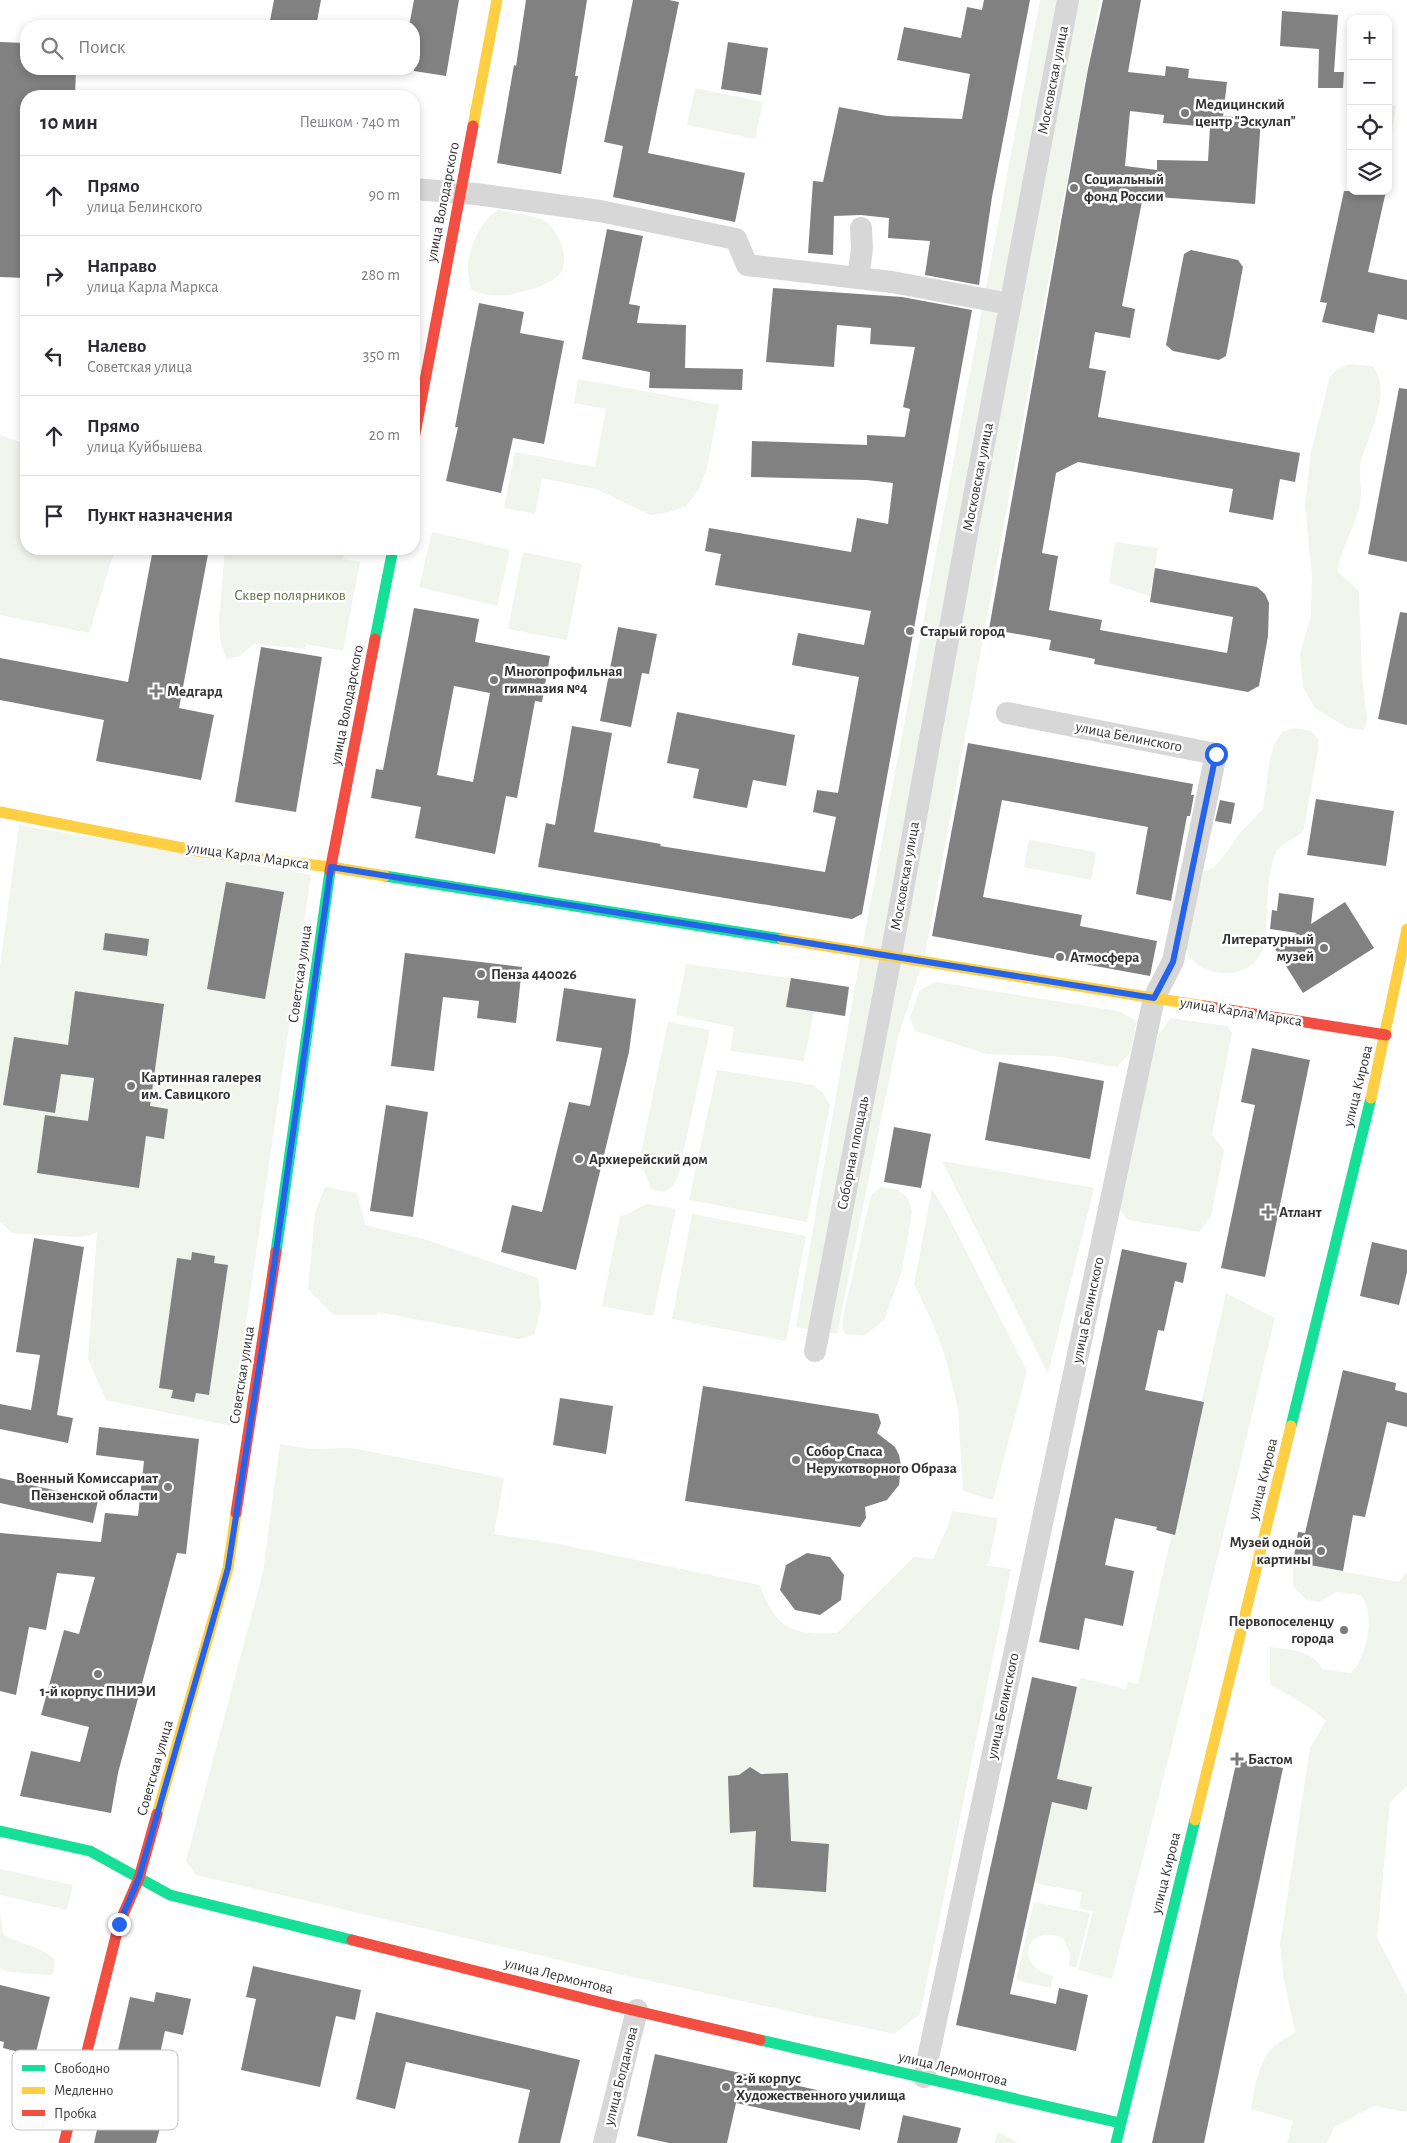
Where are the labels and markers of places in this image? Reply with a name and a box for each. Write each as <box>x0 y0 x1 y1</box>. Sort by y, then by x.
place label: Медицинский центр "Эскулап" <box>1195 97 1296 129</box>
marker: Медицинский центр "Эскулап" <box>1179 107 1191 119</box>
place label: Социальный фонд России <box>1084 172 1164 204</box>
marker: Социальный фонд России <box>1068 182 1080 194</box>
place label: Старый город <box>920 624 1005 639</box>
marker: Старый город <box>904 625 916 637</box>
place label: Многопрофильная гимназия №4 <box>504 664 623 696</box>
marker: Многопрофильная гимназия №4 <box>488 674 500 686</box>
marker: Медгард <box>149 684 163 698</box>
place label: Медгард <box>167 684 223 699</box>
place label: Литературный музей <box>1222 932 1314 964</box>
marker: Литературный музей <box>1318 942 1330 954</box>
place label: Атмосфера <box>1070 950 1139 965</box>
marker: Атмосфера <box>1054 951 1066 963</box>
place label: Пенза 440026 <box>491 967 577 982</box>
marker: Пенза 440026 <box>475 968 487 980</box>
place label: Картинная галерея им. Савицкого <box>141 1070 261 1102</box>
marker: Картинная галерея им. Савицкого <box>125 1080 137 1092</box>
place label: Архиерейский дом <box>589 1152 708 1167</box>
marker: Архиерейский дом <box>573 1153 585 1165</box>
marker: Атлант <box>1261 1205 1275 1219</box>
place label: Атлант <box>1279 1205 1322 1220</box>
place label: Собор Спаса Нерукотворного Образа <box>806 1444 957 1476</box>
marker: Собор Спаса Нерукотворного Образа <box>790 1454 802 1466</box>
place label: Военный Комиссариат Пензенской области <box>16 1471 158 1503</box>
marker: Военный Комиссариат Пензенской области <box>162 1481 174 1493</box>
place label: Музей одной картины <box>1229 1535 1311 1567</box>
marker: Музей одной картины <box>1315 1545 1327 1557</box>
place label: Первопоселенцу города <box>1229 1614 1334 1646</box>
marker: Первопоселенцу города <box>1338 1624 1350 1636</box>
marker: 1-й корпус ПНИЭИ <box>92 1668 104 1680</box>
place label: 1-й корпус ПНИЭИ <box>40 1684 156 1699</box>
marker: Бастом <box>1230 1752 1244 1766</box>
place label: Бастом <box>1248 1752 1293 1767</box>
place label: 2-й корпус Художественного училища <box>736 2071 906 2103</box>
marker: 2-й корпус Художественного училища <box>720 2081 732 2093</box>

